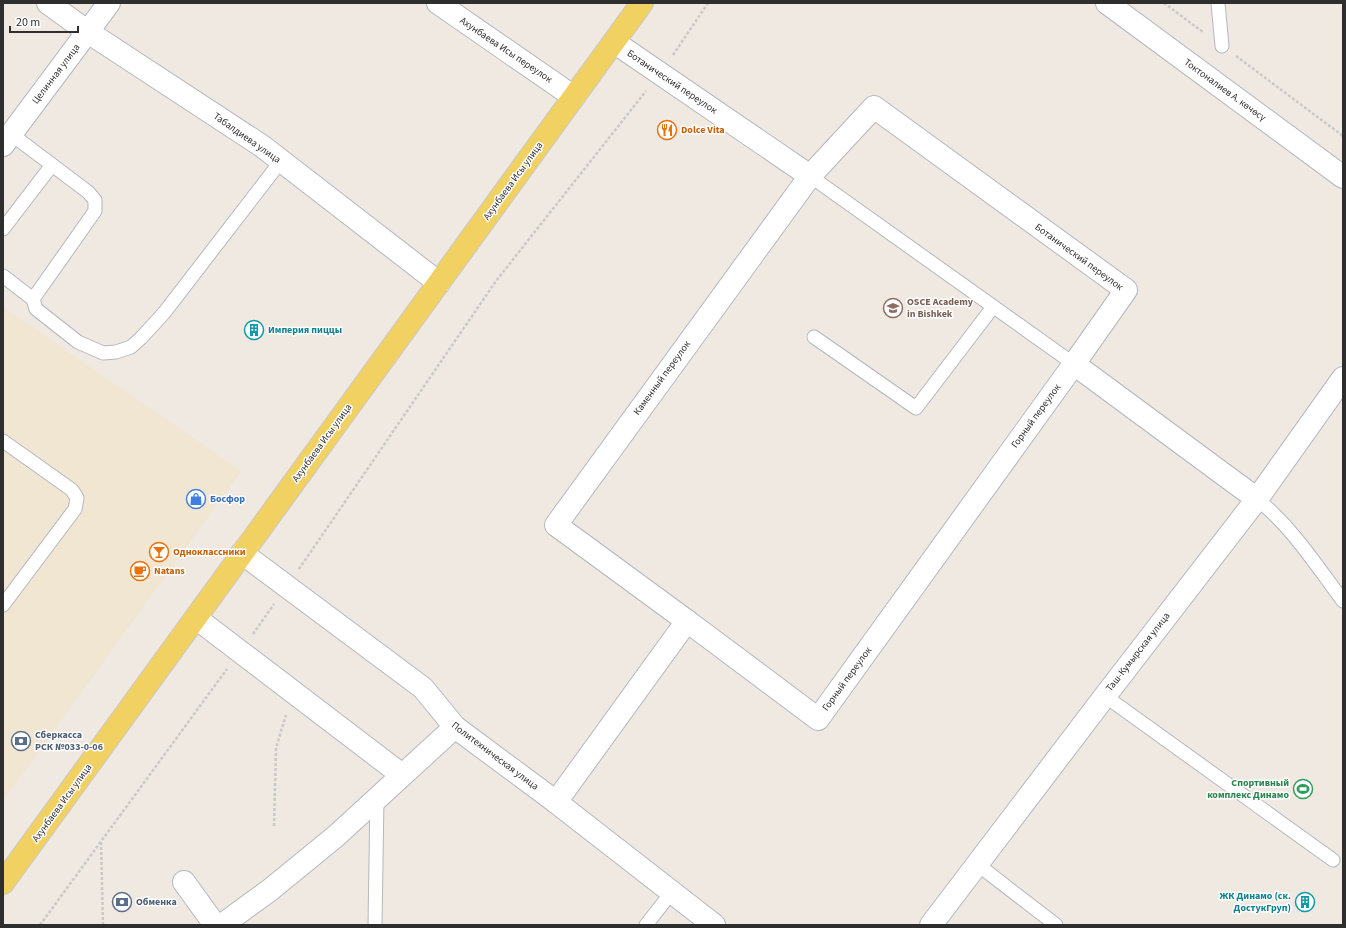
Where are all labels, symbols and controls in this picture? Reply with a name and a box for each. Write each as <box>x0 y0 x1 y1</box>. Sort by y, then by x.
scale bar <box>10 8 78 34</box>
text: 20 m <box>16 14 40 31</box>
street label: Ахунбаева Исы переулок <box>457 14 555 86</box>
street label: Целинная улица <box>29 41 83 107</box>
street label: Ботанический переулок <box>624 47 720 117</box>
street label: Токтоналиев А. көчөсү <box>1181 55 1269 125</box>
street label: Табалдиева улица <box>210 109 284 167</box>
restaurant icon: Dolce Vita <box>656 119 678 141</box>
place label: Dolce Vita <box>681 123 725 137</box>
street label: Ахунбаева Исы улица <box>480 139 546 223</box>
street label: Ботанический переулок <box>1032 220 1126 294</box>
place label: OSCE Academy in Bishkek <box>907 295 974 321</box>
school or university icon: OSCE Academy in Bishkek <box>882 297 904 319</box>
building icon: Империя пиццы <box>243 319 265 341</box>
place label: Империя пиццы <box>268 323 342 337</box>
street label: Каменный переулок <box>630 338 694 418</box>
street label: Горный переулок <box>1008 381 1064 451</box>
street label: Ахунбаева Исы улица <box>289 401 355 485</box>
shop icon: Босфор <box>185 488 207 510</box>
place label: Босфор <box>210 492 245 506</box>
bar icon: Одноклассники <box>148 541 170 563</box>
place label: Одноклассники <box>173 545 246 559</box>
cafe icon: Natans <box>129 560 151 582</box>
place label: Natans <box>154 564 185 578</box>
street label: Таш-Кумырская улица <box>1103 609 1173 695</box>
street label: Горный переулок <box>819 644 875 714</box>
street label: Политехническая улица <box>449 719 541 793</box>
place label: Сберкасса РСК №033-0-06 <box>35 728 103 754</box>
bank icon: Сберкасса РСК №033-0-06 <box>10 730 32 752</box>
street label: Ахунбаева Исы улица <box>29 761 95 845</box>
place label: Спортивный комплекс Динамо <box>1207 776 1289 802</box>
sports icon: Спортивный комплекс Динамо <box>1292 778 1314 800</box>
place label: ЖК Динамо (ск. ДостукГруп) <box>1220 889 1291 915</box>
bank icon: Обменка <box>111 891 133 913</box>
building icon: ЖК Динамо (ск. ДостукГруп) <box>1294 891 1316 913</box>
place label: Обменка <box>136 895 177 909</box>

